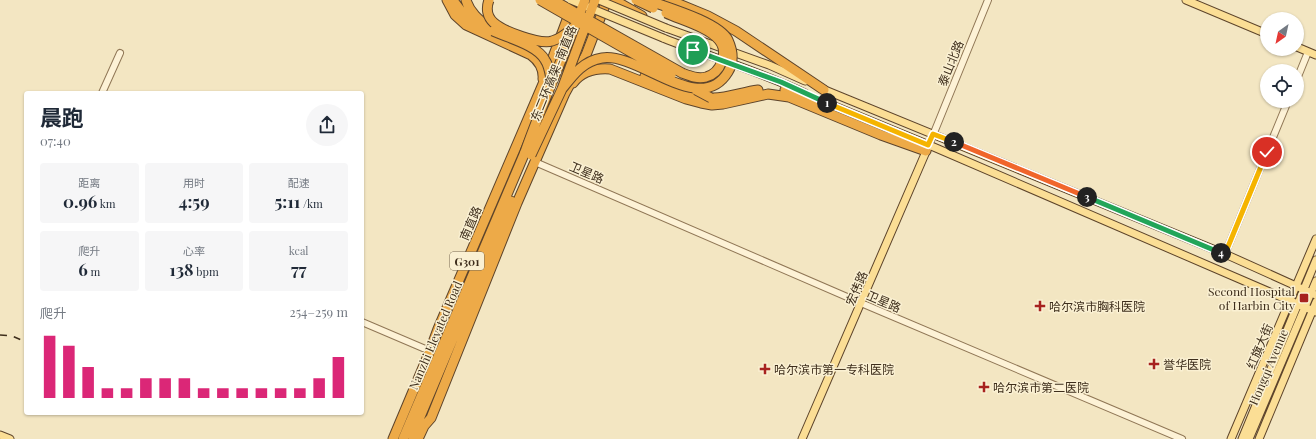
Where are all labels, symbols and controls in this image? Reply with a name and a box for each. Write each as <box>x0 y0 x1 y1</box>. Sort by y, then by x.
north arrow <box>1260 12 1304 56</box>
map controls <box>1260 12 1304 108</box>
street label: 东二环高架-南直路 <box>526 23 580 123</box>
pin <box>676 33 710 67</box>
street label: 泰山北路 <box>934 38 966 88</box>
icon: arrive <box>682 39 704 61</box>
button: locate <box>1260 64 1304 108</box>
pin: 1 <box>817 93 837 113</box>
text: 1 <box>825 95 829 110</box>
text: 晨跑 <box>40 102 84 132</box>
button: share <box>306 104 348 146</box>
text: 07:40 <box>40 132 71 149</box>
pin: 2 <box>944 132 964 152</box>
text: 2 <box>951 134 957 149</box>
pin <box>1250 135 1284 169</box>
icon: check <box>1256 141 1278 163</box>
street label: 卫星路 <box>567 158 607 186</box>
text: 距离 <box>78 175 100 190</box>
text: 用时 <box>183 175 205 190</box>
text: 配速 <box>288 175 310 190</box>
pin: 3 <box>1077 187 1097 207</box>
text: 3 <box>1084 189 1090 204</box>
text: 0.96 <box>63 190 97 212</box>
text: 4:59 <box>178 190 210 212</box>
text: 5:11 <box>274 190 300 212</box>
text: km <box>97 196 116 211</box>
text: /km <box>300 196 323 211</box>
street label: 南直路 <box>456 203 484 243</box>
text: 爬升 <box>78 243 100 258</box>
text: 心率 <box>183 243 205 258</box>
text: kcal <box>289 243 309 258</box>
pin: 4 <box>1211 243 1231 263</box>
text: 4 <box>1218 245 1224 260</box>
road number: G301 <box>450 252 484 270</box>
text: 6 <box>78 258 88 280</box>
text: 138 <box>169 258 194 280</box>
text: 77 <box>291 258 306 280</box>
text: m <box>88 264 100 279</box>
text: bpm <box>194 264 219 279</box>
street label: 宏伟路 <box>842 268 870 308</box>
street label: Nanzhi Elevated Road <box>405 278 465 392</box>
place label: Second Hospital of Harbin City <box>1208 283 1296 313</box>
street label: 卫星路 <box>864 287 904 315</box>
marker: Second Hospital of Harbin City <box>1298 292 1310 304</box>
place label: 哈尔滨市胸科医院 <box>1049 298 1145 314</box>
marker: 哈尔滨市胸科医院 <box>1034 300 1046 312</box>
text: 254–259 m <box>290 303 348 320</box>
text: 爬升 <box>40 304 66 321</box>
street label: 红旗大街 <box>1242 321 1276 371</box>
street label: Hongqi Avenue <box>1245 327 1291 407</box>
place label: 誉华医院 <box>1163 356 1211 372</box>
marker: 誉华医院 <box>1148 358 1160 370</box>
place label: 哈尔滨市第一专科医院 <box>774 361 894 377</box>
marker: 哈尔滨市第一专科医院 <box>759 363 771 375</box>
place label: 哈尔滨市第二医院 <box>993 379 1089 395</box>
marker: 哈尔滨市第二医院 <box>978 381 990 393</box>

